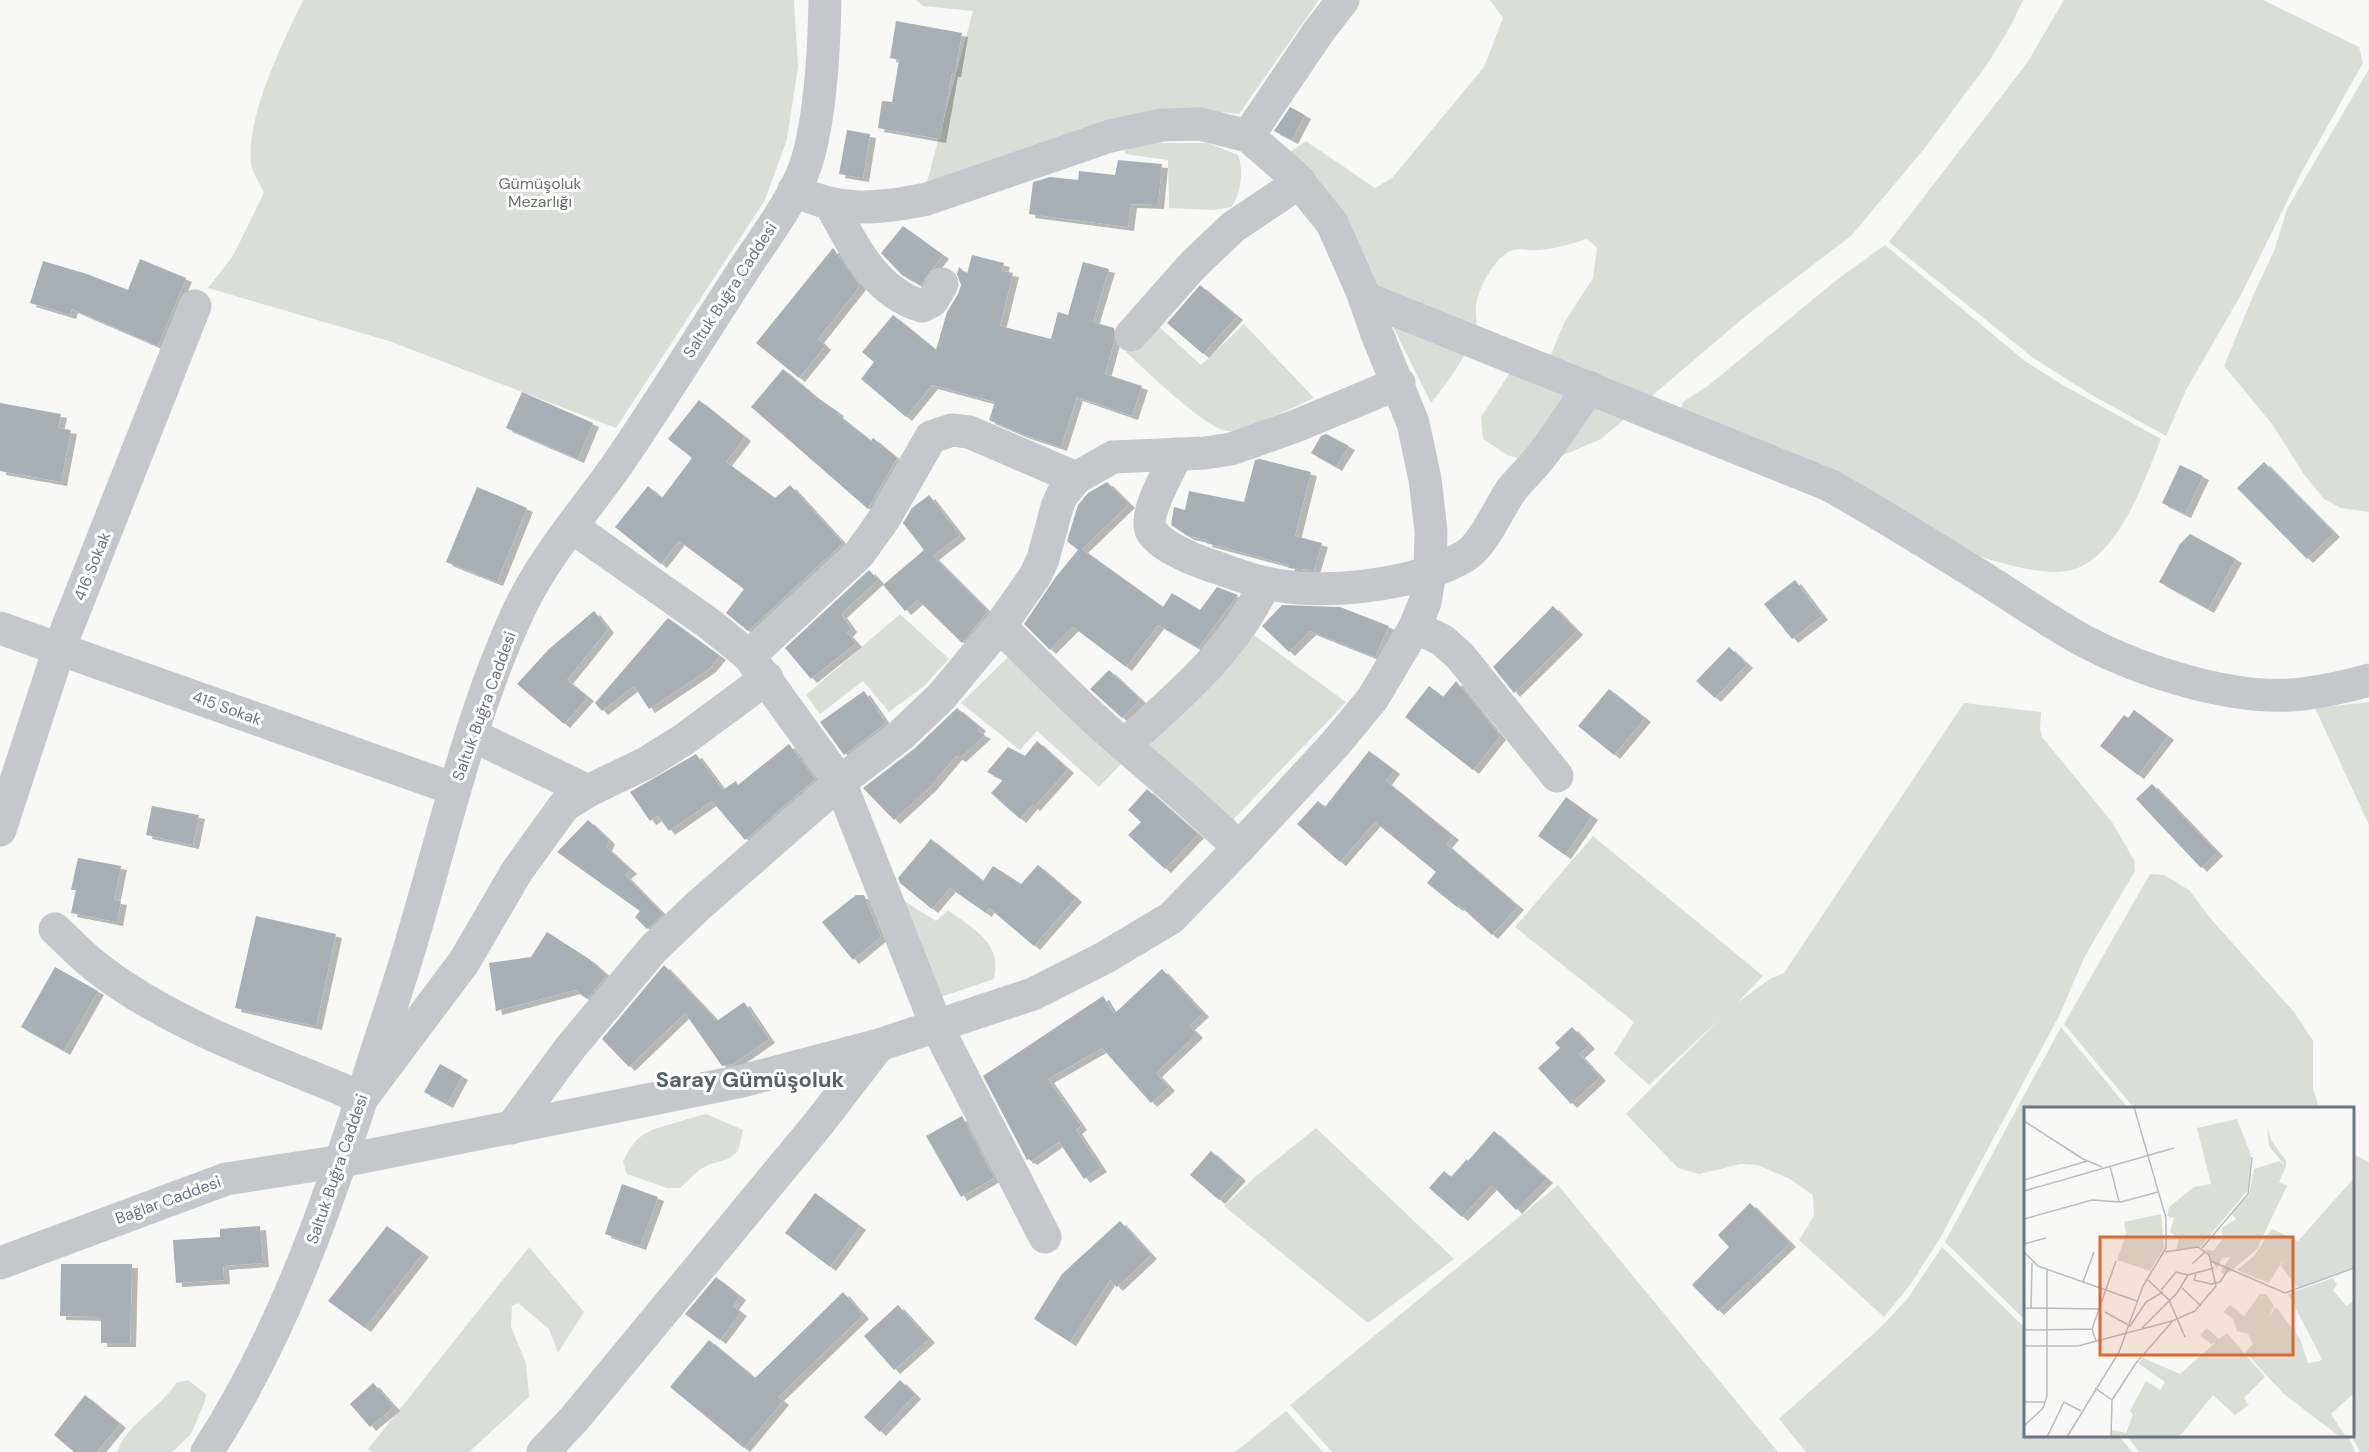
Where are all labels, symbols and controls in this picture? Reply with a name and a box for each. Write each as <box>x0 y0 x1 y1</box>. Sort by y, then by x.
park label: Gümüşoluk Mezarlığı <box>498 173 582 212</box>
street label: Saltuk Buğra Caddesi <box>678 218 782 362</box>
street label: 416 Sokak <box>69 528 115 604</box>
street label: Saltuk Buğra Caddesi <box>447 629 521 783</box>
street label: 415 Sokak <box>189 686 265 730</box>
district label: Saray Gümüşoluk <box>656 1065 844 1094</box>
street label: Saltuk Buğra Caddesi <box>301 1091 373 1247</box>
inset map <box>2024 1107 2354 1437</box>
street label: Bağlar Caddesi <box>112 1171 224 1229</box>

